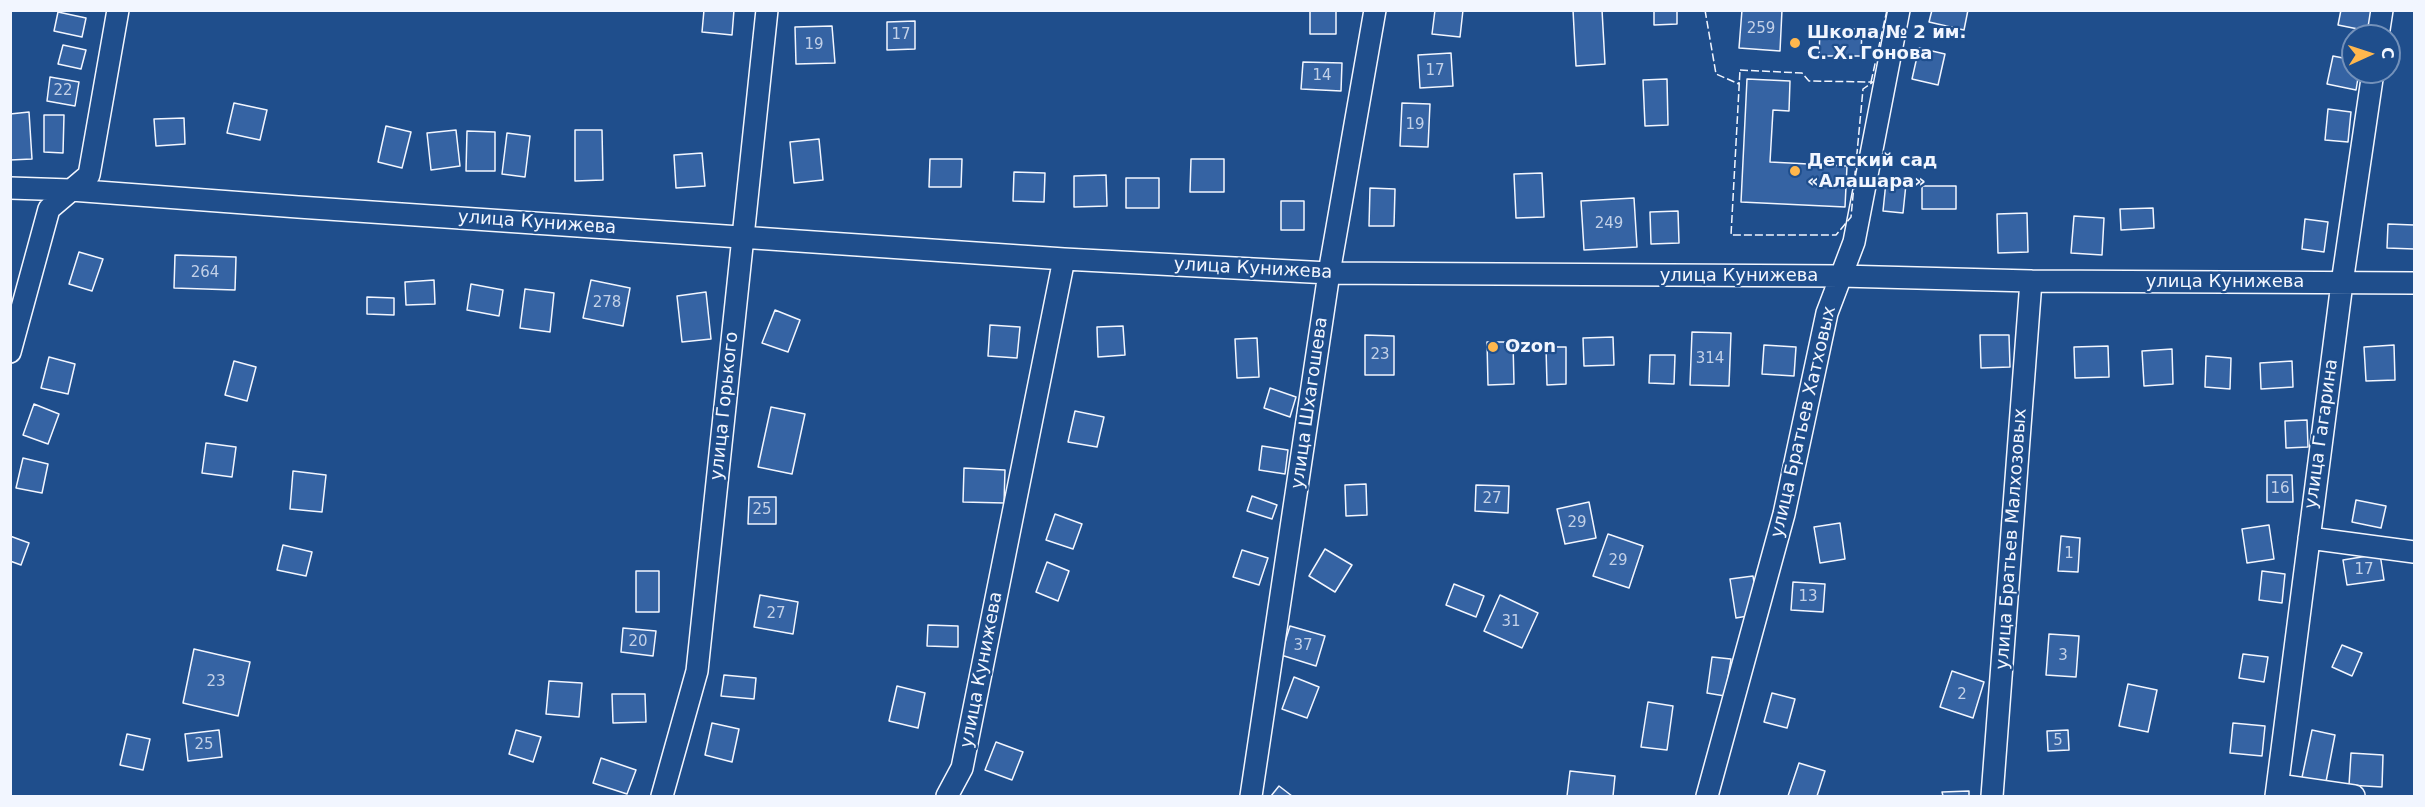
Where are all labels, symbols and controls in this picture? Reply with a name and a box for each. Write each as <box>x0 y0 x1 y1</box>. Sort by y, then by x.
house number: 259 <box>1747 20 1775 38</box>
place label: Школа № 2 им. С. Х. Гонова <box>1807 22 1966 64</box>
north arrow <box>2341 24 2401 84</box>
house number: 17 <box>891 26 911 44</box>
house number: 19 <box>804 36 824 54</box>
marker: Школа № 2 им. С. Х. Гонова <box>1788 36 1802 50</box>
text: С <box>2378 47 2397 60</box>
house number: 17 <box>1425 62 1445 80</box>
house number: 14 <box>1312 67 1332 85</box>
house number: 22 <box>53 82 73 100</box>
house number: 19 <box>1405 116 1425 134</box>
place label: Детский сад «Алашара» <box>1807 150 1937 192</box>
marker: Детский сад «Алашара» <box>1788 164 1802 178</box>
street label: улица Кунижева <box>457 207 617 239</box>
house number: 249 <box>1595 215 1623 233</box>
street label: улица Кунижева <box>1173 254 1333 284</box>
house number: 264 <box>191 264 219 282</box>
street label: улица Кунижева <box>1660 265 1818 287</box>
street label: улица Кунижева <box>2146 271 2304 293</box>
house number: 278 <box>593 294 621 312</box>
street label: улица Братьев Хатховых <box>1767 304 1841 540</box>
street label: улица Шхагошева <box>1287 316 1333 490</box>
street label: улица Горького <box>706 331 744 481</box>
place label: Ozon <box>1505 336 1556 358</box>
marker: Ozon <box>1486 340 1500 354</box>
house number: 23 <box>1370 346 1390 364</box>
house number: 314 <box>1696 350 1724 368</box>
street label: улица Гагарина <box>2301 358 2343 510</box>
street label: улица Братьев Малхозовых <box>1992 408 2032 670</box>
house number: 16 <box>2270 480 2290 498</box>
house number: 27 <box>1482 490 1502 508</box>
house number: 25 <box>752 501 772 519</box>
house number: 29 <box>1567 514 1587 532</box>
house number: 1 <box>2064 545 2074 563</box>
house number: 29 <box>1608 552 1628 570</box>
house number: 17 <box>2354 561 2374 579</box>
house number: 13 <box>1798 588 1818 606</box>
street label: улица Кунижева <box>956 590 1008 750</box>
house number: 27 <box>766 605 786 623</box>
house number: 31 <box>1501 613 1521 631</box>
house number: 20 <box>628 633 648 651</box>
house number: 37 <box>1293 637 1313 655</box>
house number: 3 <box>2058 647 2068 665</box>
house number: 23 <box>206 673 226 691</box>
house number: 2 <box>1957 686 1967 704</box>
house number: 5 <box>2053 732 2063 750</box>
house number: 25 <box>194 736 214 754</box>

